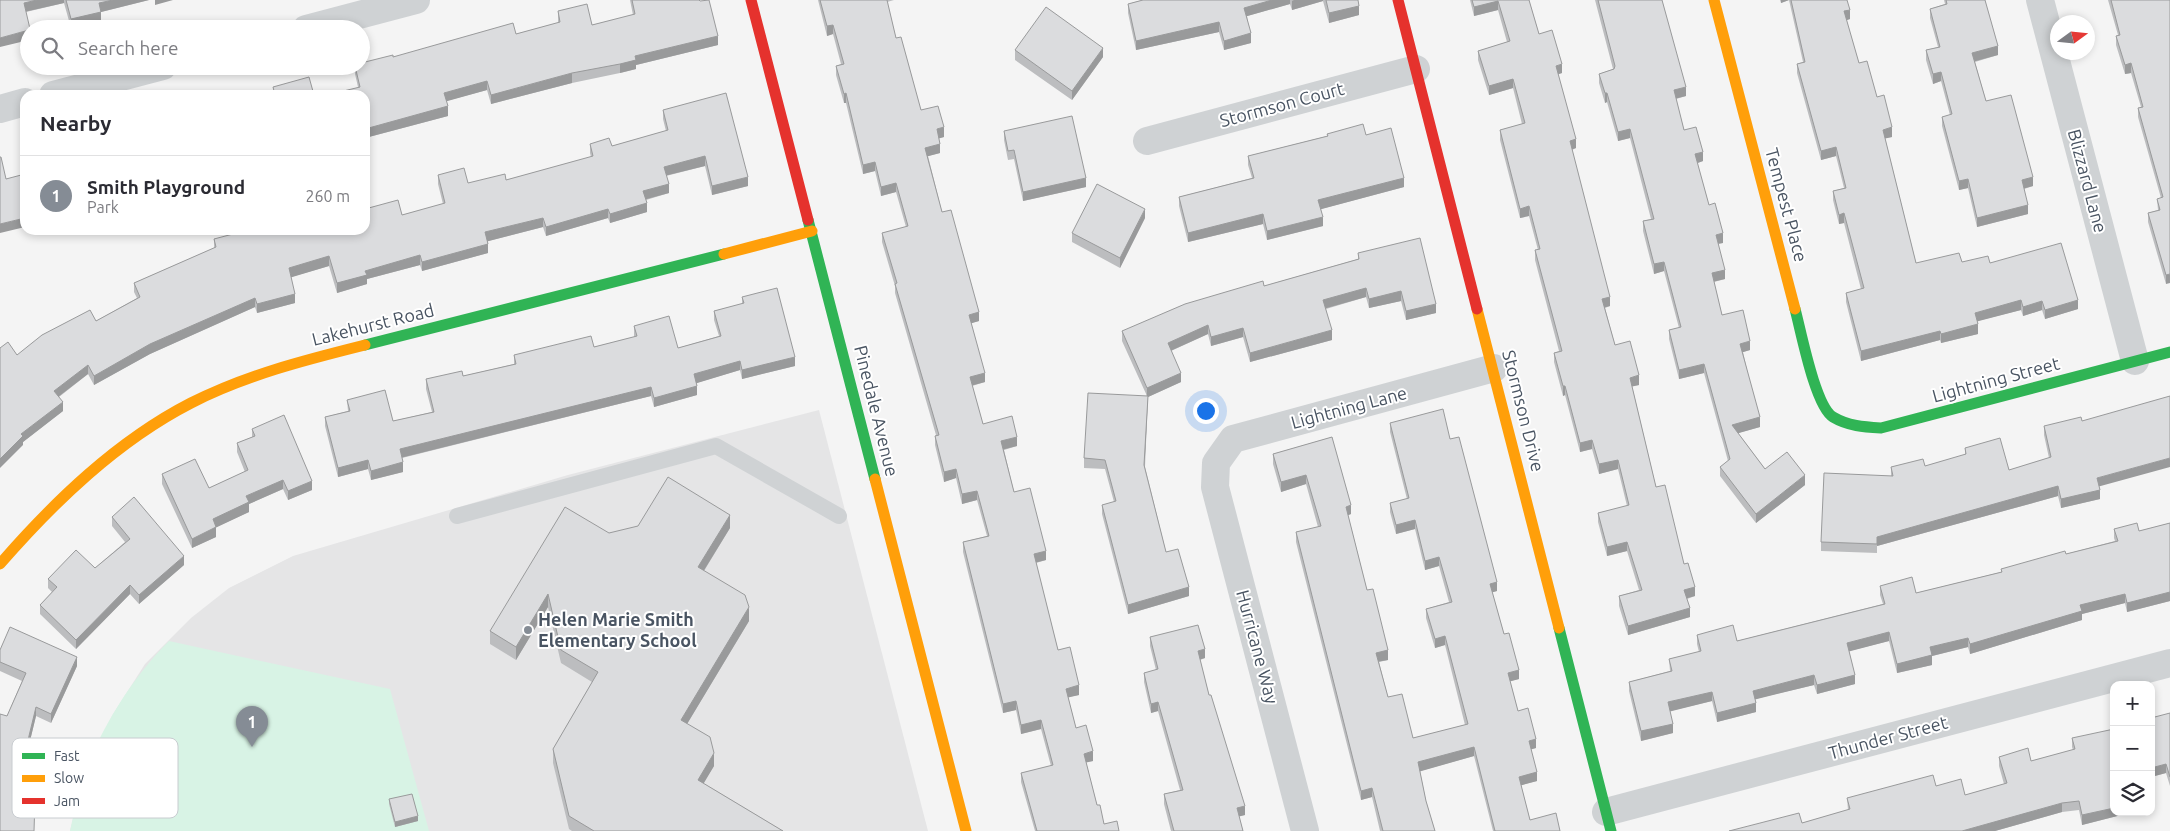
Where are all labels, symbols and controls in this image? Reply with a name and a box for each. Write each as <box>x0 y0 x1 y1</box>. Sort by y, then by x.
north arrow <box>2050 15 2095 60</box>
search box <box>20 20 370 75</box>
icon: search <box>38 34 66 62</box>
text: Search here <box>78 37 178 59</box>
street label: Stormson Court <box>1217 78 1346 130</box>
text: Nearby <box>40 111 111 135</box>
street label: Blizzard Lane <box>2065 127 2111 235</box>
street label: Tempest Place <box>1762 146 1812 264</box>
text: Smith Playground <box>87 176 245 198</box>
text: 1 <box>51 187 61 205</box>
text: 260 m <box>305 187 350 205</box>
text: Park <box>87 198 119 216</box>
street label: Lakehurst Road <box>310 299 436 349</box>
street label: Pinedale Avenue <box>851 343 903 478</box>
street label: Stormson Drive <box>1499 348 1549 474</box>
street label: Lightning Street <box>1930 352 2062 406</box>
street label: Lightning Lane <box>1289 382 1409 432</box>
your location <box>1193 398 1219 424</box>
street label: Hurricane Way <box>1233 588 1283 706</box>
place label: Helen Marie Smith Elementary School <box>538 609 697 650</box>
marker: Helen Marie Smith Elementary School <box>522 624 534 636</box>
map controls <box>2110 681 2155 816</box>
button: + <box>2110 681 2155 726</box>
pin: 1 <box>236 706 268 747</box>
street label: Thunder Street <box>1826 712 1949 763</box>
button: − <box>2110 726 2155 771</box>
legend <box>12 738 178 818</box>
text: Fast <box>54 748 80 764</box>
text: Slow <box>54 770 84 786</box>
button: layers <box>2110 771 2155 816</box>
text: Jam <box>54 793 80 809</box>

